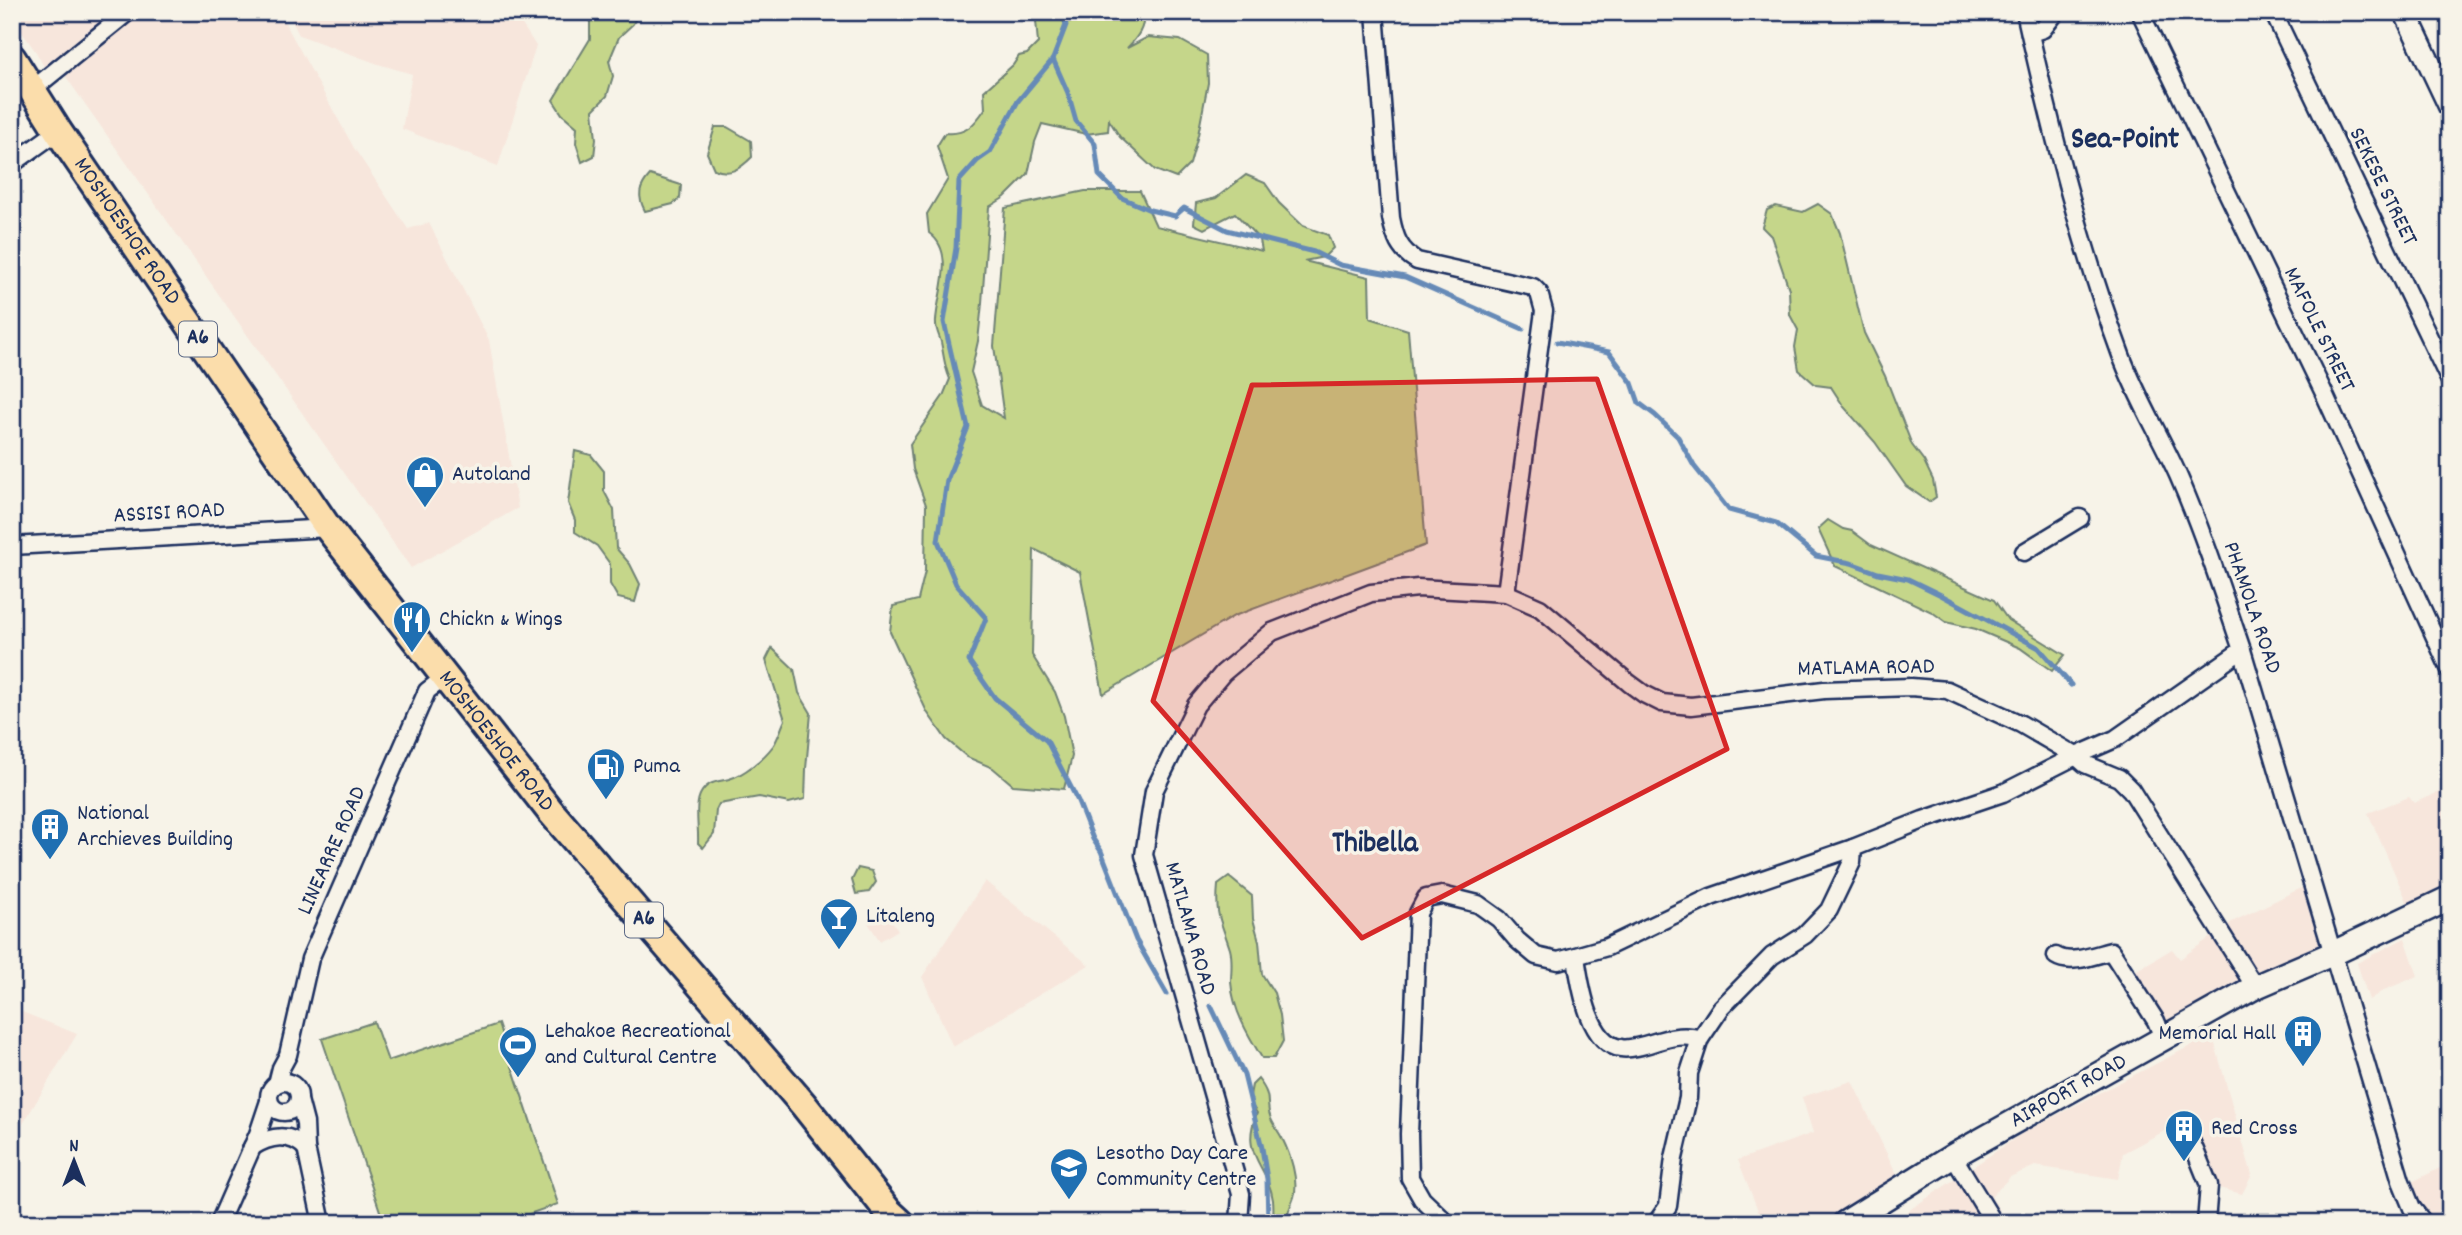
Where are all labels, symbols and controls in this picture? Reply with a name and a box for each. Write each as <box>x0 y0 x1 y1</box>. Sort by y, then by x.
district label: Sea-Point <box>2071 120 2179 163</box>
street label: SEKESE STREET <box>2339 122 2425 252</box>
street label: MOSHOESHOE ROAD <box>64 151 189 312</box>
street label: MAFOLE STREET <box>2274 262 2362 398</box>
road number: A6 <box>179 322 217 356</box>
shop icon: Autoland <box>404 454 446 509</box>
place label: Autoland <box>452 459 531 492</box>
street label: ASSISI ROAD <box>113 495 226 533</box>
street label: PHAMOLA ROAD <box>2213 538 2289 679</box>
restaurant icon: Chickn & Wings <box>391 599 433 654</box>
place label: Chickn & Wings <box>439 604 563 637</box>
street label: MATLAMA ROAD <box>1797 651 1935 687</box>
street label: MOSHOESHOE ROAD <box>430 664 562 820</box>
fuel station icon: Puma <box>585 746 627 801</box>
place label: Puma <box>633 751 681 784</box>
street label: LINEARRE ROAD <box>290 781 376 921</box>
place label: National Archieves Building <box>77 798 233 857</box>
building icon: National Archieves Building <box>29 806 71 861</box>
district label: Thibella <box>1332 824 1419 867</box>
street label: MATLAMA ROAD <box>1154 858 1224 1000</box>
bar icon: Litaleng <box>818 896 860 951</box>
place label: Litaleng <box>866 901 935 934</box>
road number: A6 <box>625 902 663 937</box>
building icon: Memorial Hall <box>2282 1013 2324 1068</box>
place label: Lehakoe Recreational and Cultural Centre <box>545 1016 731 1075</box>
place label: Memorial Hall <box>2159 1018 2277 1051</box>
sports icon: Lehakoe Recreational and Cultural Centre <box>497 1024 539 1079</box>
street label: AIRPORT ROAD <box>2005 1046 2134 1138</box>
building icon: Red Cross <box>2163 1108 2205 1163</box>
place label: Red Cross <box>2211 1113 2298 1146</box>
north arrow <box>38 1126 108 1196</box>
text: N <box>69 1134 79 1161</box>
place label: Lesotho Day Care Community Centre <box>1096 1138 1256 1197</box>
school or university icon: Lesotho Day Care Community Centre <box>1048 1146 1090 1201</box>

